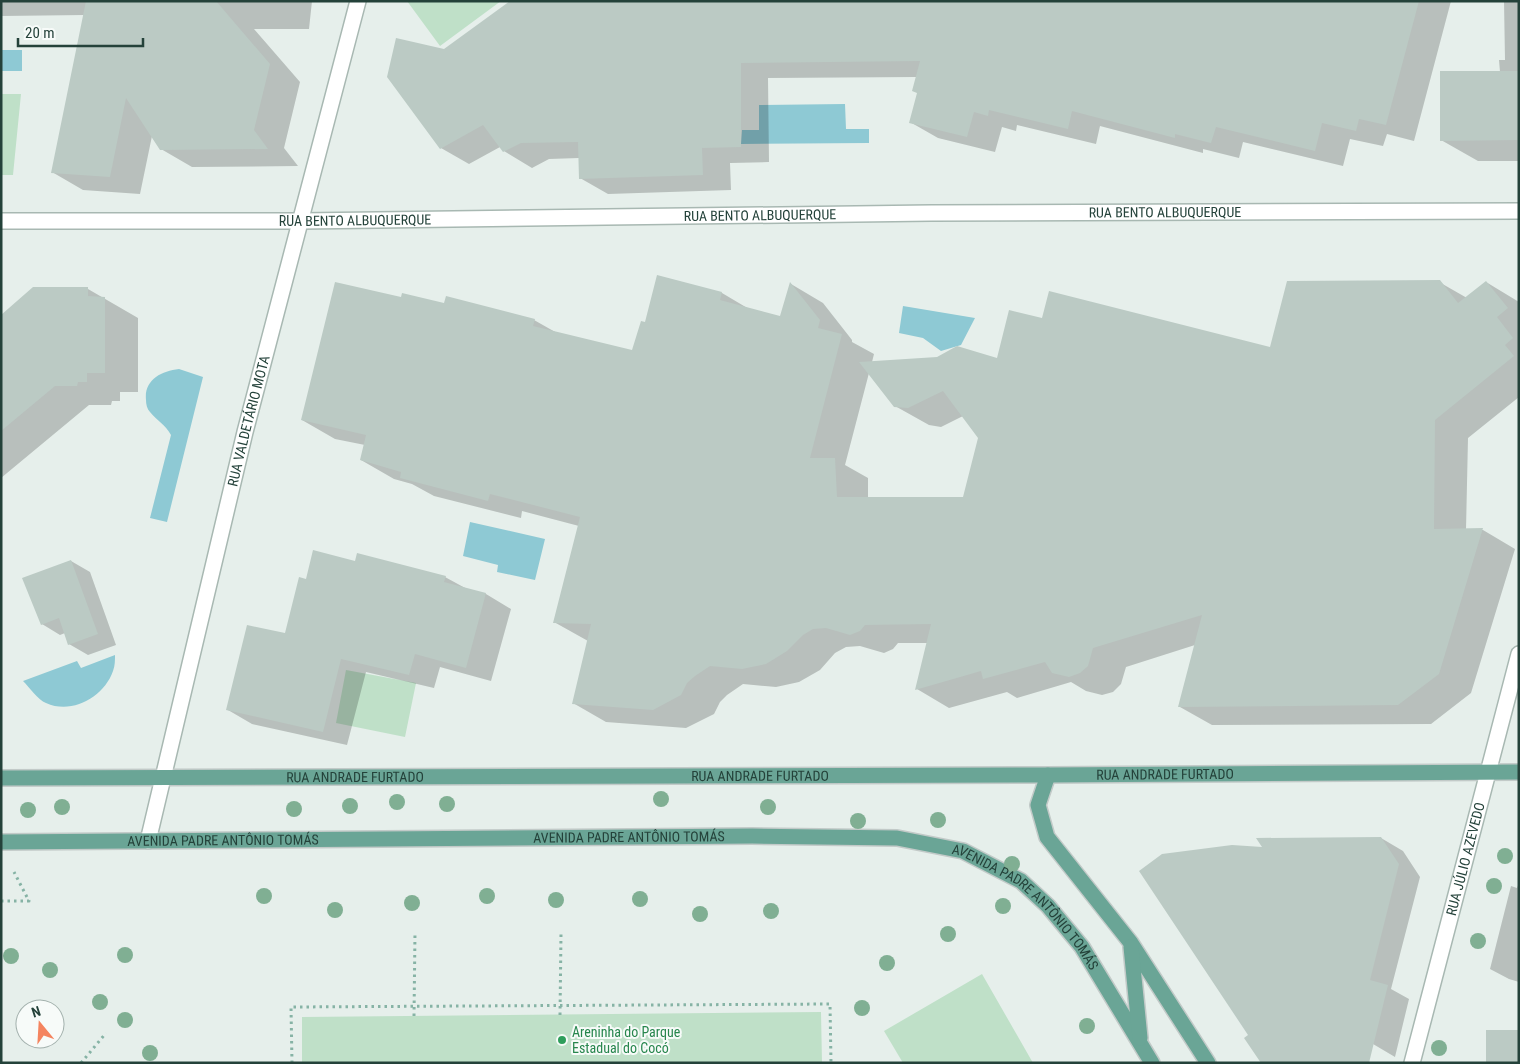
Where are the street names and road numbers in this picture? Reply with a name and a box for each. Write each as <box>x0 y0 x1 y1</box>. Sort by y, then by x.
street label: RUA BENTO ALBUQUERQUE <box>1089 204 1241 220</box>
street label: RUA BENTO ALBUQUERQUE <box>684 206 836 224</box>
street label: RUA BENTO ALBUQUERQUE <box>279 211 431 229</box>
street label: RUA VALDETÁRIO MOTA <box>224 354 273 488</box>
street label: RUA ANDRADE FURTADO <box>1096 766 1234 783</box>
street label: RUA ANDRADE FURTADO <box>691 768 829 784</box>
street label: RUA ANDRADE FURTADO <box>286 769 424 785</box>
street label: RUA JÚLIO AZEVEDO <box>1443 800 1488 917</box>
street label: AVENIDA PADRE ANTÔNIO TOMÁS <box>533 827 725 846</box>
street label: AVENIDA PADRE ANTÔNIO TOMÁS <box>127 831 319 849</box>
street label: AVENIDA PADRE ANTÔNIO TOMÁS <box>951 841 1102 973</box>

